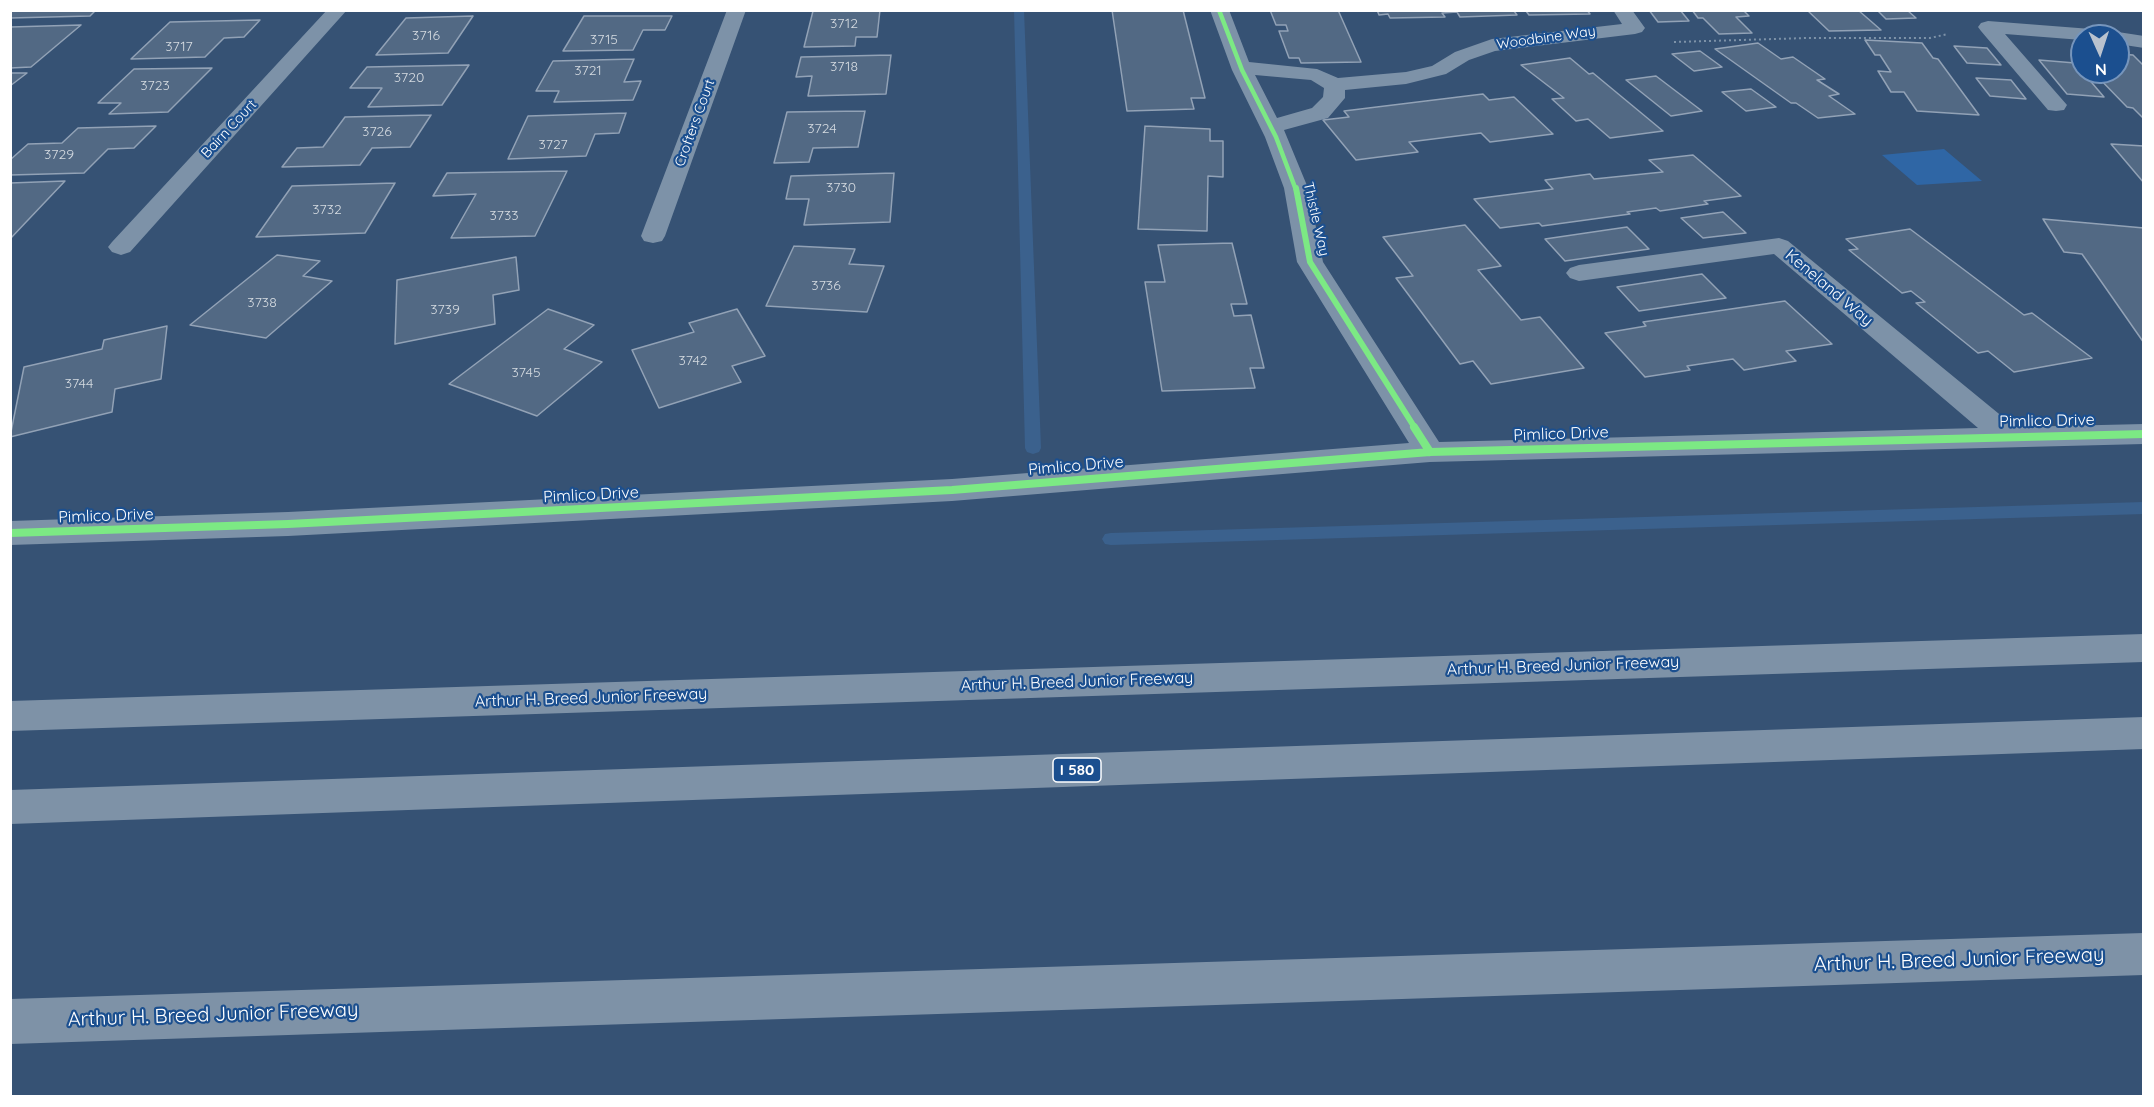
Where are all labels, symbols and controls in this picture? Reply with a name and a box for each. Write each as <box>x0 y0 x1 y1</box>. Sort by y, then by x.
house number: 3712 <box>830 16 858 32</box>
street label: Woodbine Way <box>1495 23 1597 53</box>
north arrow <box>2070 24 2130 84</box>
house number: 3716 <box>412 28 440 44</box>
house number: 3715 <box>590 32 618 48</box>
house number: 3717 <box>165 39 193 55</box>
house number: 3718 <box>830 59 858 75</box>
text: N <box>2094 60 2107 80</box>
house number: 3721 <box>574 63 602 79</box>
house number: 3720 <box>394 70 424 86</box>
street label: Crofters Court <box>671 77 719 169</box>
house number: 3723 <box>140 78 170 94</box>
street label: Bairn Court <box>198 96 260 162</box>
house number: 3724 <box>807 121 837 137</box>
house number: 3726 <box>362 124 392 140</box>
house number: 3727 <box>538 137 568 153</box>
house number: 3729 <box>44 147 74 163</box>
house number: 3730 <box>826 180 856 196</box>
street label: Thistle Way <box>1299 180 1333 258</box>
house number: 3732 <box>312 202 342 218</box>
house number: 3733 <box>489 208 519 224</box>
street label: Keneland Way <box>1781 246 1877 330</box>
house number: 3736 <box>811 278 841 294</box>
house number: 3738 <box>247 295 277 311</box>
house number: 3739 <box>430 302 460 318</box>
house number: 3742 <box>678 353 708 369</box>
house number: 3745 <box>511 365 541 381</box>
house number: 3744 <box>65 376 93 392</box>
street label: Pimlico Drive <box>1999 411 2095 431</box>
street label: Pimlico Drive <box>1513 423 1609 445</box>
street label: Pimlico Drive <box>1028 452 1124 480</box>
street label: Pimlico Drive <box>543 483 639 507</box>
street label: Pimlico Drive <box>58 505 154 527</box>
street label: Arthur H. Breed Junior Freeway <box>1446 652 1680 680</box>
street label: Arthur H. Breed Junior Freeway <box>960 668 1194 696</box>
street label: Arthur H. Breed Junior Freeway <box>474 684 708 712</box>
road number: I 580 <box>1053 758 1101 782</box>
street label: Arthur H. Breed Junior Freeway <box>1813 943 2105 977</box>
street label: Arthur H. Breed Junior Freeway <box>67 998 359 1032</box>

